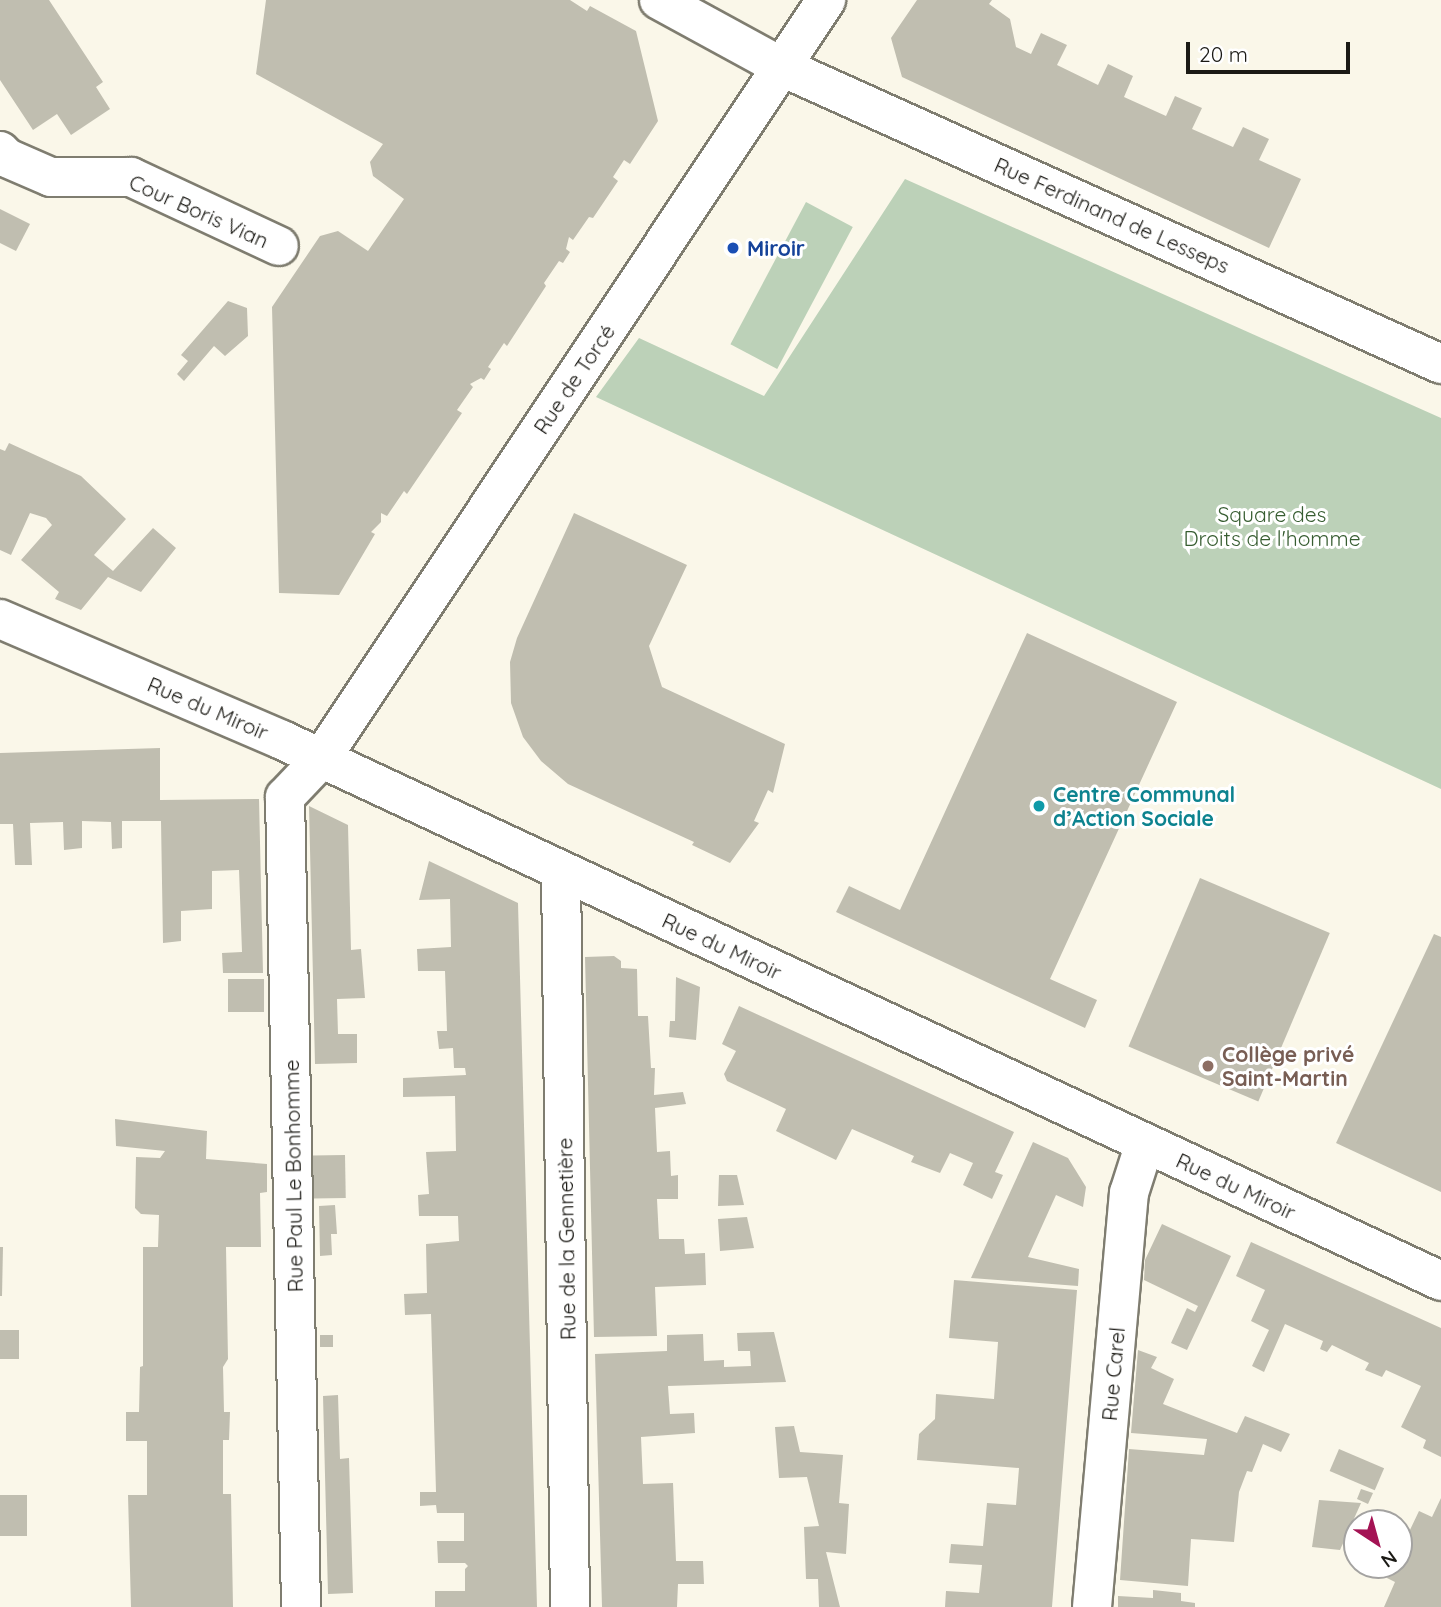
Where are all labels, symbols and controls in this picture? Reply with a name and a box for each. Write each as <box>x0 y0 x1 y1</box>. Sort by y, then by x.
scale bar <box>1189 28 1354 72</box>
text: 20 m <box>1199 41 1248 67</box>
street label: Rue Ferdinand de Lesseps <box>991 152 1233 278</box>
street label: Cour Boris Vian <box>125 169 273 253</box>
place label: Miroir <box>747 235 805 261</box>
marker: Miroir <box>725 240 741 256</box>
street label: Rue de Torcé <box>528 319 620 439</box>
park label: Square des Droits de l'homme <box>1183 501 1361 551</box>
street label: Rue du Miroir <box>144 671 272 745</box>
place label: Centre Communal d’Action Sociale <box>1053 781 1235 831</box>
marker: Centre Communal d’Action Sociale <box>1031 798 1047 814</box>
street label: Rue du Miroir <box>658 907 786 985</box>
place label: Collège privé Saint-Martin <box>1222 1041 1354 1091</box>
marker: Collège privé Saint-Martin <box>1200 1058 1216 1074</box>
street label: Rue Paul Le Bonhomme <box>278 1059 308 1293</box>
street label: Rue de la Gennetière <box>552 1138 580 1340</box>
street label: Rue du Miroir <box>1172 1147 1300 1225</box>
street label: Rue Carel <box>1096 1326 1130 1422</box>
north arrow <box>1343 1509 1413 1579</box>
text: N <box>1376 1546 1402 1573</box>

